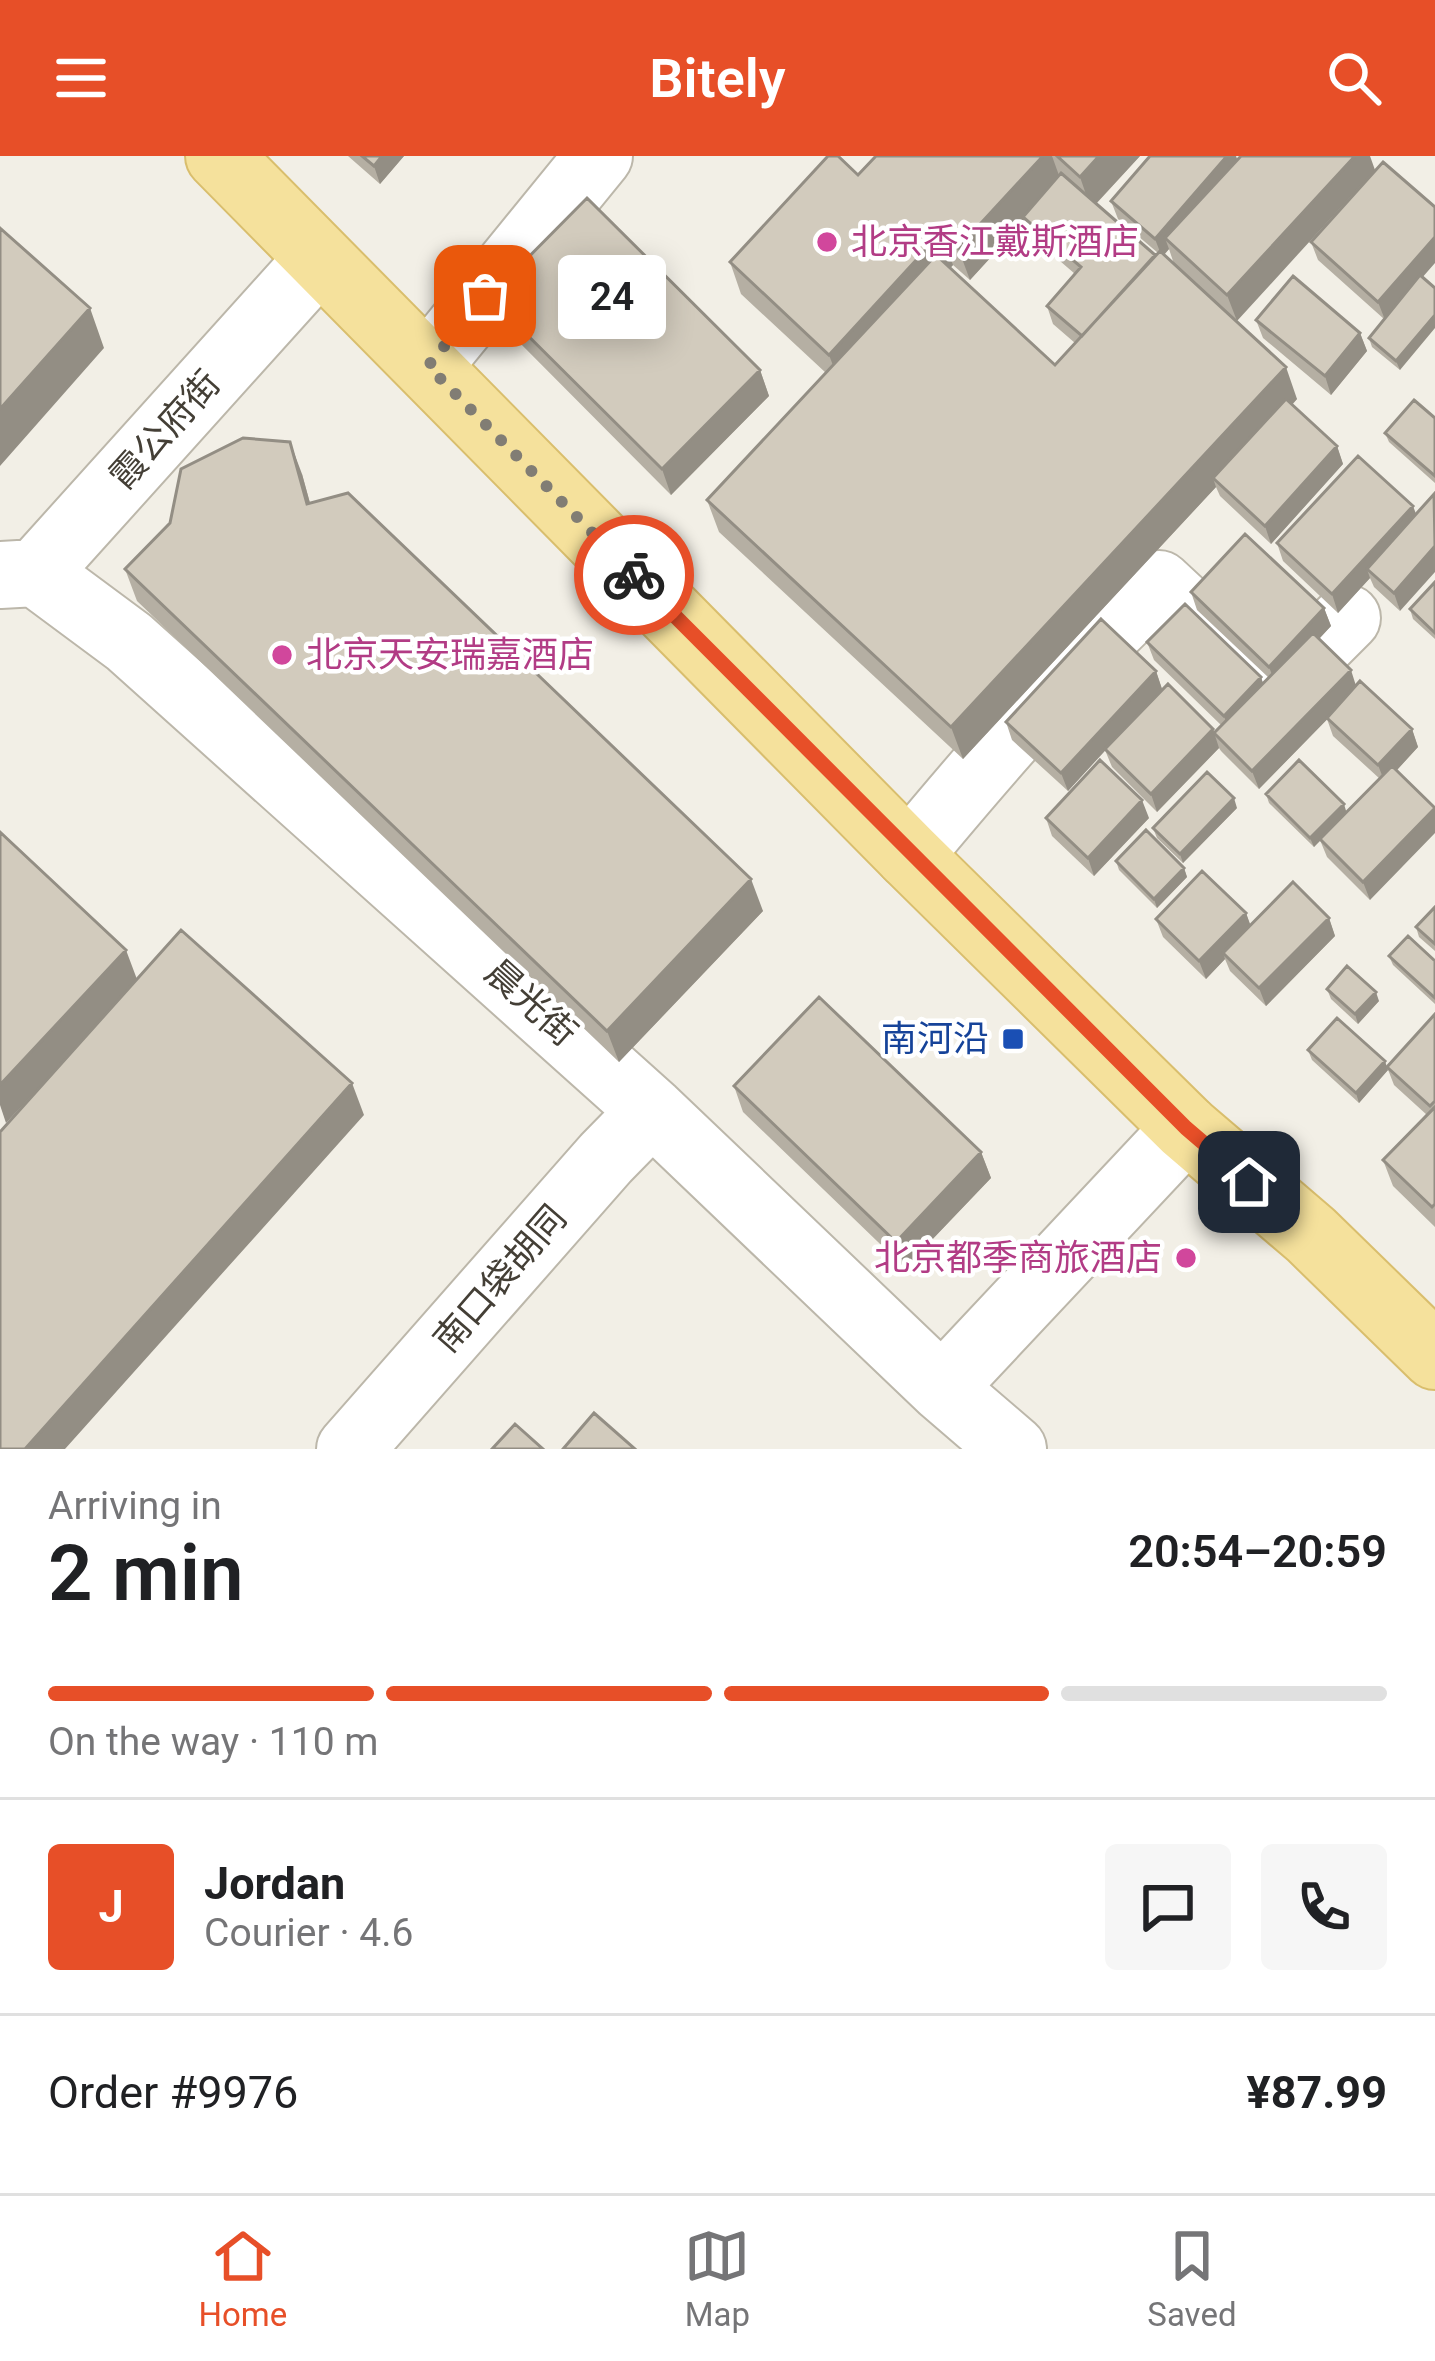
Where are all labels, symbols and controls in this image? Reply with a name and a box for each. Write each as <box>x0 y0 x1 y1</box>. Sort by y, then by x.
icon: menu <box>48 45 114 111</box>
icon: search <box>1321 45 1387 111</box>
text: Bitely <box>649 47 786 110</box>
place label: 北京香江戴斯酒店 <box>851 221 1139 263</box>
marker: 北京香江戴斯酒店 <box>814 229 840 255</box>
pin <box>434 245 536 347</box>
callout: 24 <box>557 254 665 338</box>
icon: bag <box>452 263 518 329</box>
text: 24 <box>590 274 634 320</box>
street label: 霞公府街 <box>101 362 229 498</box>
courier <box>574 515 694 635</box>
icon: bike <box>601 542 667 608</box>
place label: 北京天安瑞嘉酒店 <box>306 634 594 676</box>
marker: 北京天安瑞嘉酒店 <box>269 642 295 668</box>
street label: 晨光街 <box>477 951 585 1055</box>
place label: 南河沿 <box>881 1018 989 1060</box>
marker: 南河沿 <box>1000 1026 1026 1052</box>
pin <box>1198 1131 1300 1233</box>
icon: home <box>1216 1149 1282 1215</box>
street label: 南口袋胡同 <box>425 1197 575 1361</box>
place label: 北京都季商旅酒店 <box>874 1237 1162 1279</box>
marker: 北京都季商旅酒店 <box>1173 1245 1199 1271</box>
text: Arriving in <box>48 1483 222 1529</box>
text: 20:54–20:59 <box>1128 1525 1387 1578</box>
text: 2 min <box>48 1528 244 1619</box>
text: On the way · 110 m <box>48 1719 379 1765</box>
button: chat <box>1105 1844 1231 1970</box>
button: phone <box>1261 1844 1387 1970</box>
text: Jordan <box>204 1857 345 1910</box>
text: J <box>98 1880 124 1933</box>
text: Courier · 4.6 <box>204 1910 413 1956</box>
text: Order #9976 <box>48 2066 298 2119</box>
text: ¥87.99 <box>1247 2066 1387 2119</box>
tab: Home <box>199 2223 287 2334</box>
tab: Map <box>684 2223 750 2334</box>
tab: Saved <box>1147 2223 1237 2334</box>

